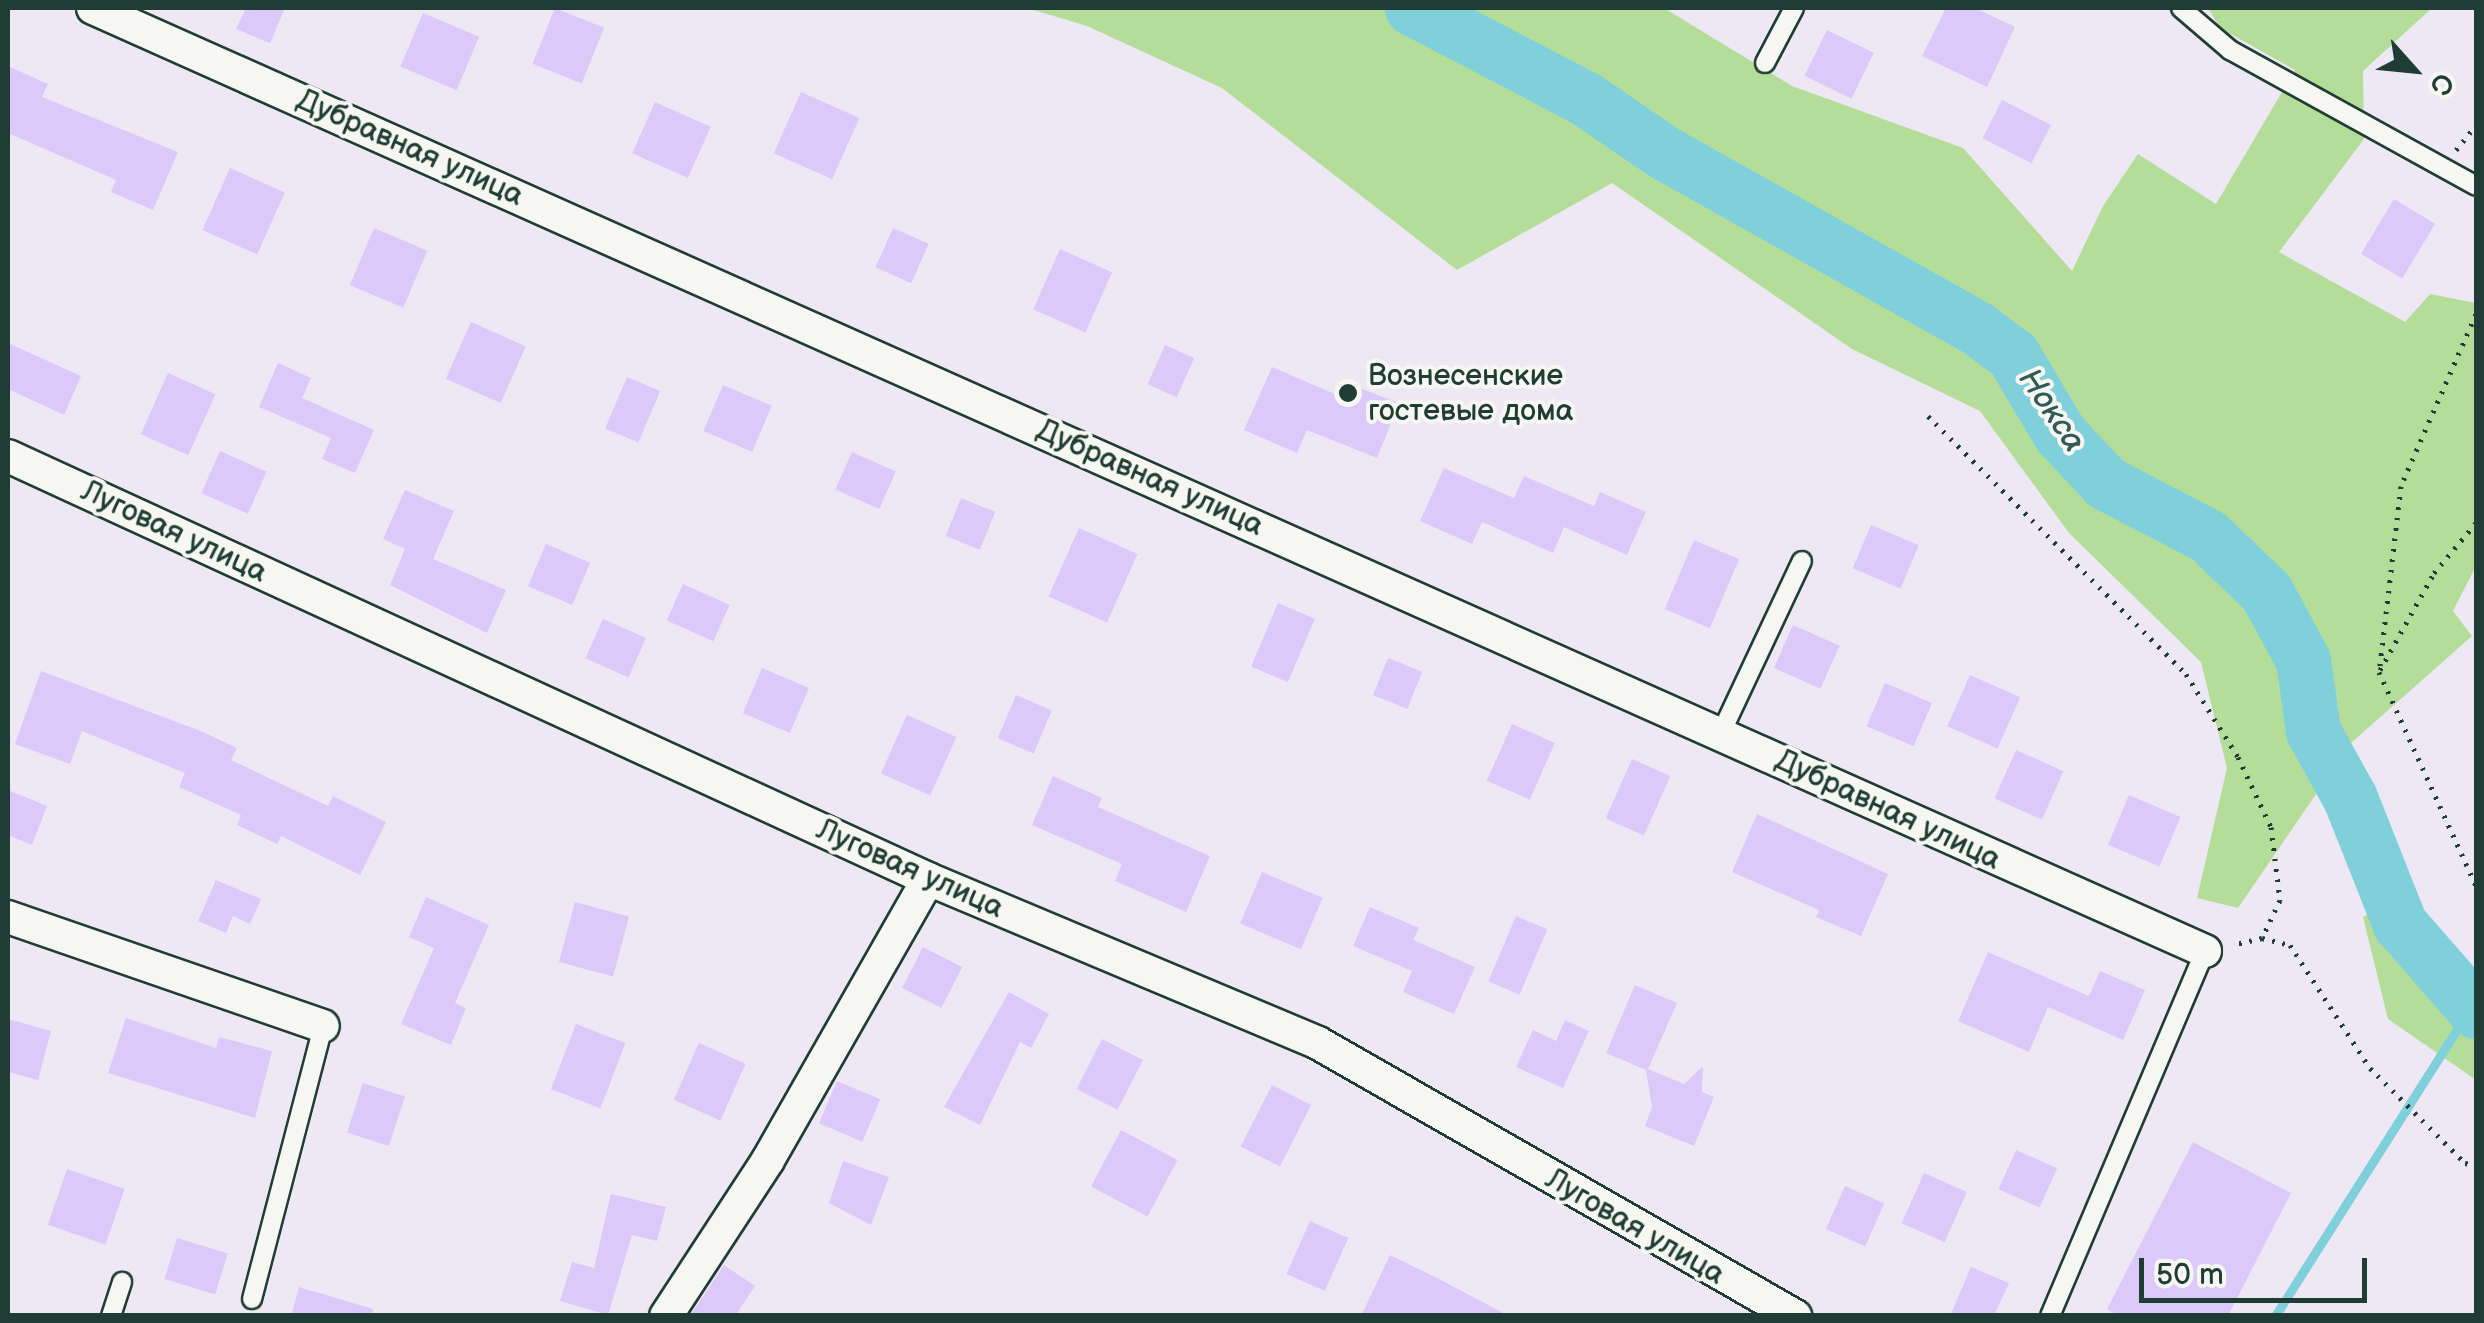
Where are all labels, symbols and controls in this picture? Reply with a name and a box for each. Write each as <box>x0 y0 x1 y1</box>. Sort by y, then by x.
north arrow <box>2364 20 2464 120</box>
text: С <box>2422 68 2460 100</box>
street label: Дубравная улица <box>291 82 529 214</box>
place label: Вознесенские гостевые дома <box>1368 358 1573 428</box>
water label: Нокса <box>2009 362 2093 460</box>
marker: Вознесенские гостевые дома <box>1337 382 1359 404</box>
street label: Дубравная улица <box>1031 412 1269 544</box>
street label: Луговая улица <box>75 473 273 591</box>
street label: Дубравная улица <box>1770 742 2006 878</box>
street label: Луговая улица <box>811 812 1009 926</box>
street label: Луговая улица <box>1539 1161 1731 1293</box>
scale bar <box>2144 1238 2372 1300</box>
text: 50 m <box>2156 1257 2224 1293</box>

